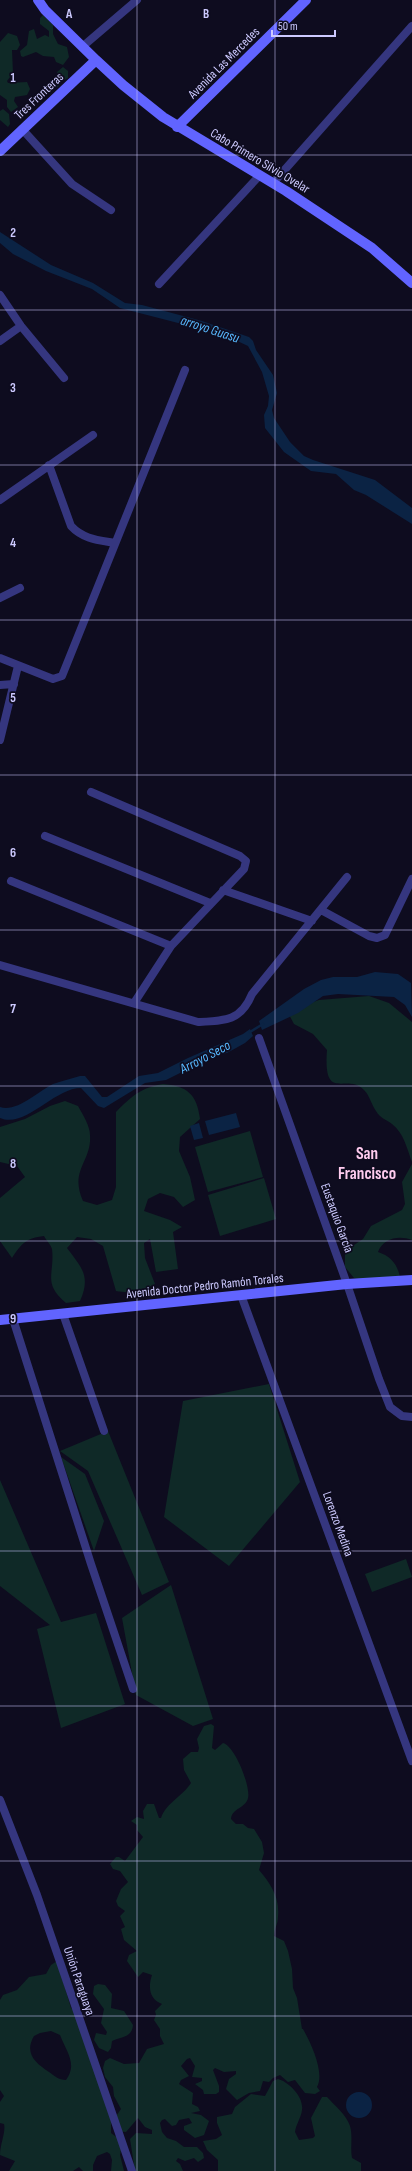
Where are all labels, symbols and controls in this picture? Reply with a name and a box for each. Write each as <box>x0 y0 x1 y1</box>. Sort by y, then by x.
text: A <box>65 6 73 22</box>
text: B <box>203 6 209 22</box>
scale bar <box>272 12 335 38</box>
text: 50 m <box>278 19 298 34</box>
street label: Avenida Las Mercedes <box>184 24 263 103</box>
street label: Tres Fronteras <box>11 69 67 123</box>
text: 1 <box>10 70 16 86</box>
street label: Cabo Primero Silvio Ovelar <box>207 125 313 197</box>
text: 2 <box>10 225 16 241</box>
water label: arroyo Guasu <box>178 312 242 347</box>
text: 3 <box>10 380 16 396</box>
text: 4 <box>10 535 16 551</box>
text: 5 <box>10 690 16 706</box>
text: 6 <box>10 845 16 861</box>
text: 7 <box>10 1001 16 1017</box>
water label: Arroyo Seco <box>176 1036 233 1078</box>
district label: San Francisco <box>338 1144 396 1184</box>
text: 8 <box>10 1156 16 1172</box>
street label: Eustaquio García <box>317 1181 357 1255</box>
street label: Avenida Doctor Pedro Ramón Torales <box>125 1270 285 1302</box>
text: 9 <box>10 1311 16 1327</box>
street label: Lorenzo Medina <box>319 1489 357 1559</box>
street label: Unión Paraguaya <box>60 1945 98 2017</box>

